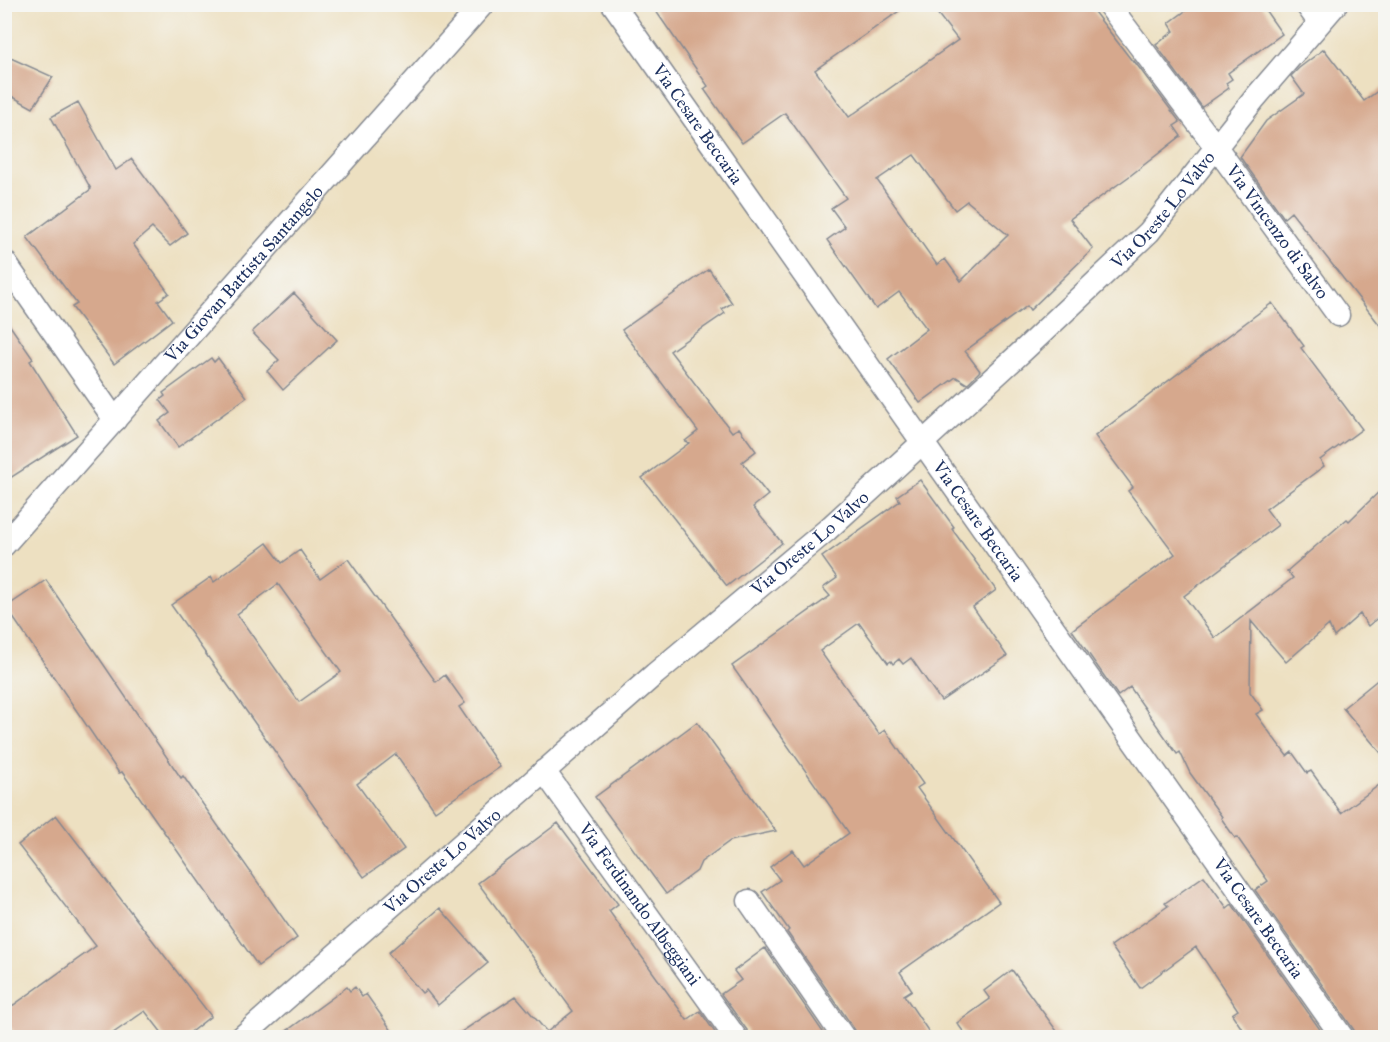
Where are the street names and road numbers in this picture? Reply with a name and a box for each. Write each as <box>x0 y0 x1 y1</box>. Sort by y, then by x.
street label: Via Cesare Beccaria <box>647 59 748 189</box>
street label: Via Oreste Lo Valvo <box>1105 147 1220 274</box>
street label: Via Vincenzo di Salvo <box>1221 160 1334 303</box>
street label: Via Giovan Battista Santangelo <box>159 181 328 368</box>
street label: Via Cesare Beccaria <box>927 456 1028 586</box>
street label: Via Oreste Lo Valvo <box>746 486 873 601</box>
street label: Via Oreste Lo Valvo <box>378 804 505 919</box>
street label: Via Ferdinando Albeggiani <box>573 818 706 990</box>
street label: Via Cesare Beccaria <box>1208 853 1309 983</box>

